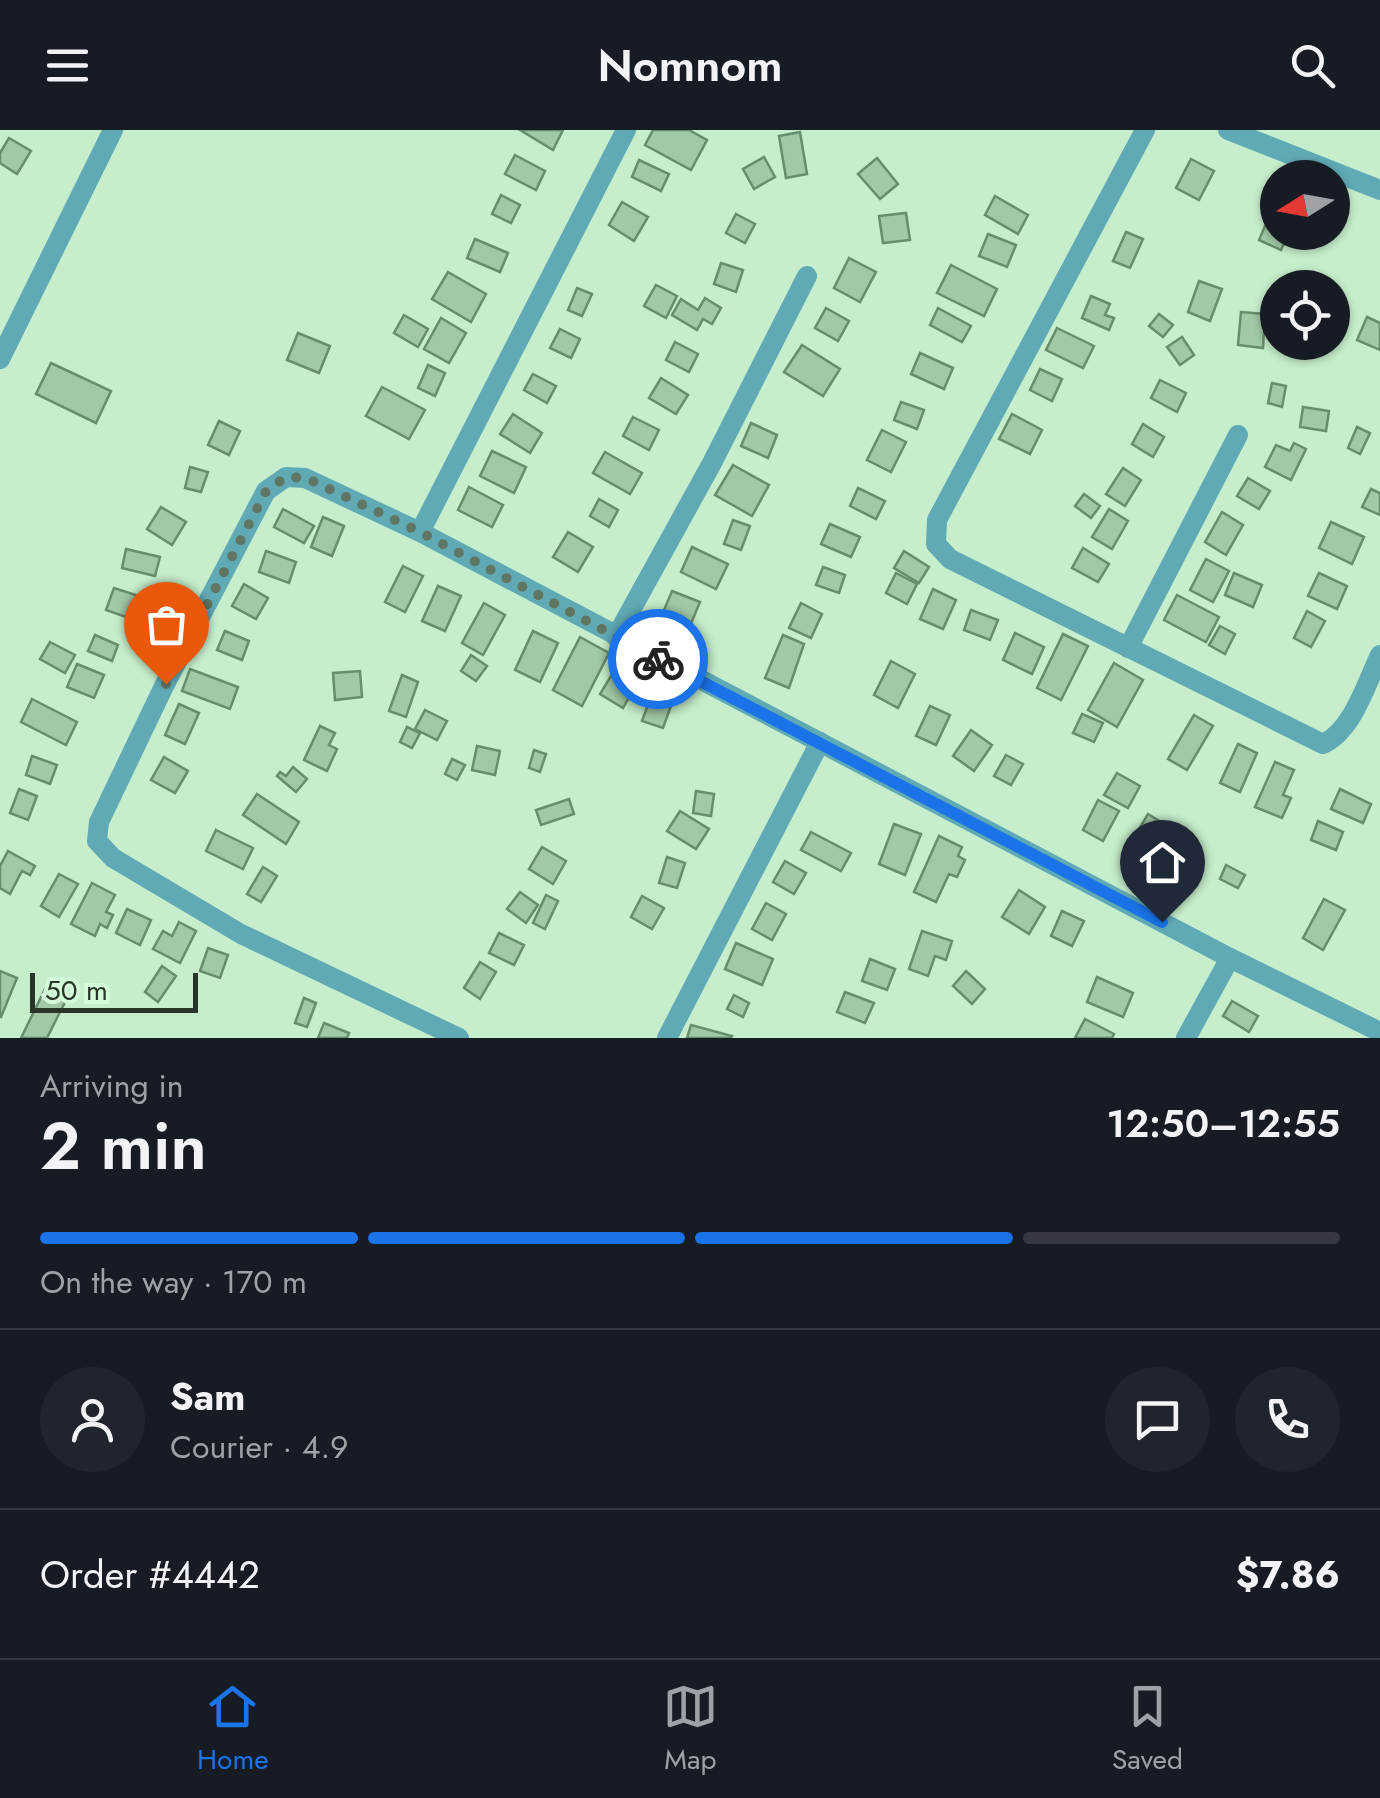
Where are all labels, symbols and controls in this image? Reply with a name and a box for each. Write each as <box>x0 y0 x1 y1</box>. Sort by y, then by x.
text: Nomnom <box>597 33 783 98</box>
icon: menu <box>40 38 95 93</box>
icon: search <box>1285 38 1340 93</box>
north arrow <box>1260 160 1350 250</box>
map controls <box>1260 160 1350 360</box>
button: locate <box>1260 270 1350 360</box>
pin <box>124 582 209 685</box>
icon: bag <box>139 597 194 652</box>
courier <box>608 609 708 709</box>
icon: bike <box>631 632 686 687</box>
pin <box>1120 820 1205 923</box>
icon: home <box>1135 835 1190 890</box>
scale bar <box>30 968 198 1013</box>
text: 50 m <box>45 970 108 1011</box>
text: Arriving in <box>40 1063 184 1109</box>
text: 12:50–12:55 <box>1107 1096 1340 1151</box>
text: 2 min <box>40 1099 207 1193</box>
text: On the way · 170 m <box>40 1259 307 1305</box>
button: person <box>40 1367 145 1472</box>
button: chat <box>1105 1367 1210 1472</box>
button: phone <box>1235 1367 1340 1472</box>
text: Sam <box>170 1369 245 1424</box>
text: Courier · 4.9 <box>170 1424 348 1470</box>
text: Order #4442 <box>40 1547 260 1602</box>
text: $7.86 <box>1236 1547 1340 1602</box>
tab: Home <box>197 1679 269 1780</box>
tab: Map <box>663 1679 718 1780</box>
tab: Saved <box>1112 1679 1183 1780</box>

